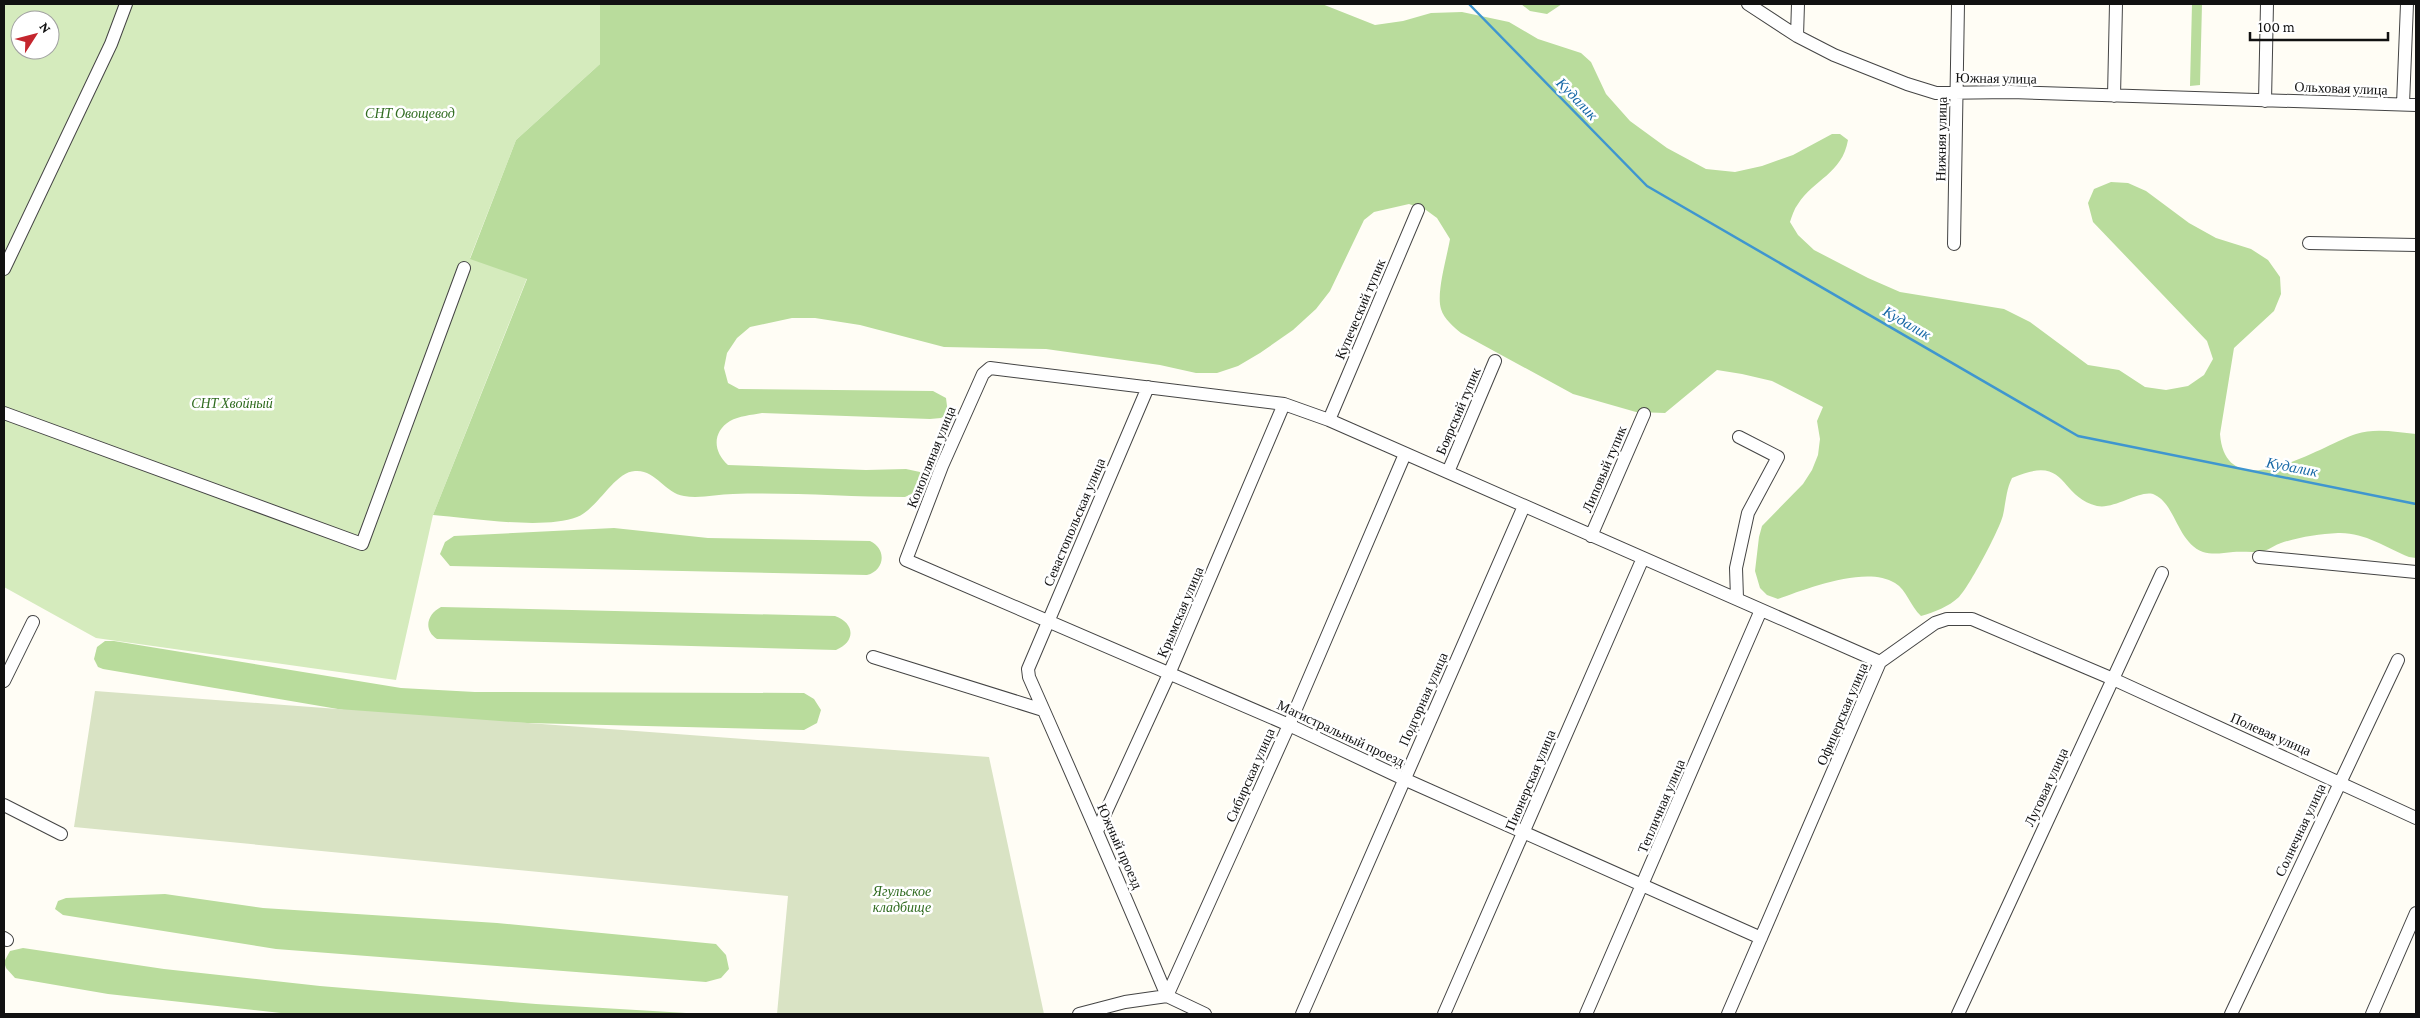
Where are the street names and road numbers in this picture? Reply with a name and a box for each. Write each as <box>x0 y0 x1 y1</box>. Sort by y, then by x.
street label: Южная улица <box>1955 69 2038 87</box>
street label: Ольховая улица <box>2294 78 2389 98</box>
street label: Нижняя улица <box>1932 96 1950 182</box>
street label: Купеческий тупик <box>1332 256 1388 362</box>
street label: Боярский тупик <box>1432 365 1484 457</box>
street label: Конопляная улица <box>903 403 959 510</box>
street label: Липовый тупик <box>1579 423 1629 515</box>
street label: Севастопольская улица <box>1040 455 1109 589</box>
street label: Крымская улица <box>1154 563 1207 660</box>
street label: Подгорная улица <box>1395 649 1451 748</box>
street label: Офицерская улица <box>1813 660 1871 768</box>
street label: Магистральный проезд <box>1275 696 1407 770</box>
street label: Полевая улица <box>2228 709 2314 759</box>
street label: Сибирская улица <box>1222 725 1278 824</box>
street label: Пионерская улица <box>1502 726 1559 833</box>
street label: Луговая улица <box>2021 744 2072 829</box>
street label: Тепличная улица <box>1634 756 1688 855</box>
street label: Солнечная улица <box>2271 780 2329 879</box>
street label: Южный проезд <box>1094 801 1146 891</box>

